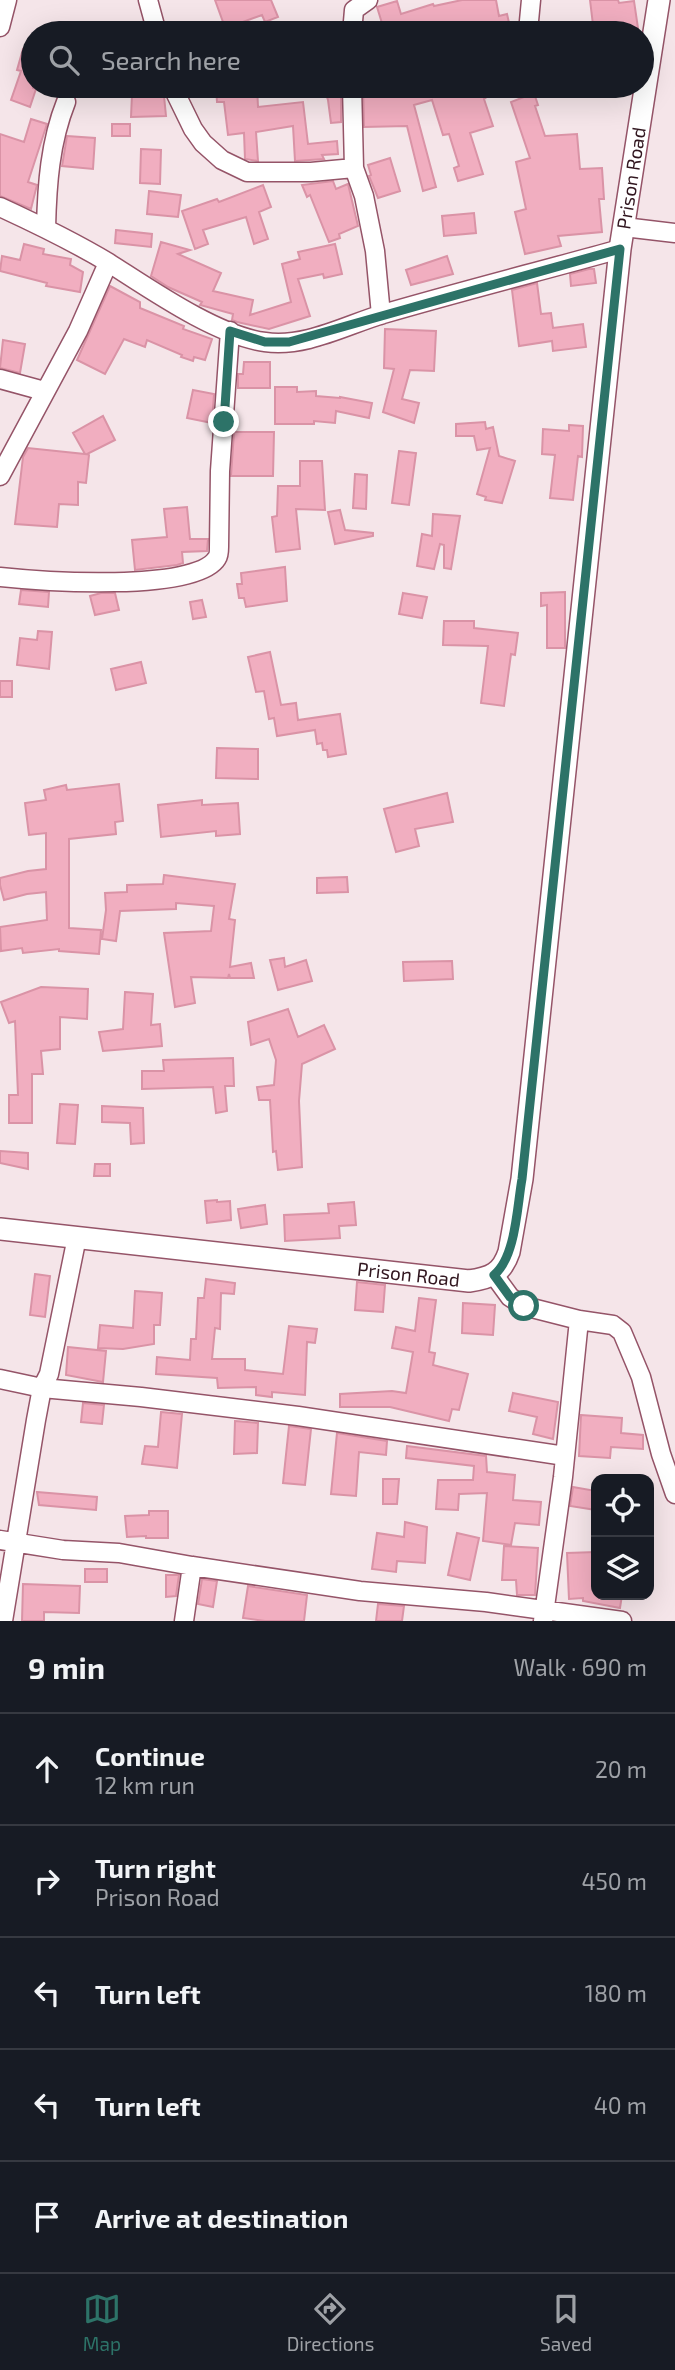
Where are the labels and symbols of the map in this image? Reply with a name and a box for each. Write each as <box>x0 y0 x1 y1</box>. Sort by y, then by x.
street label: Prison Road <box>611 125 650 231</box>
route end <box>208 406 239 437</box>
street label: Prison Road <box>356 1257 461 1291</box>
route start <box>508 1290 539 1321</box>

